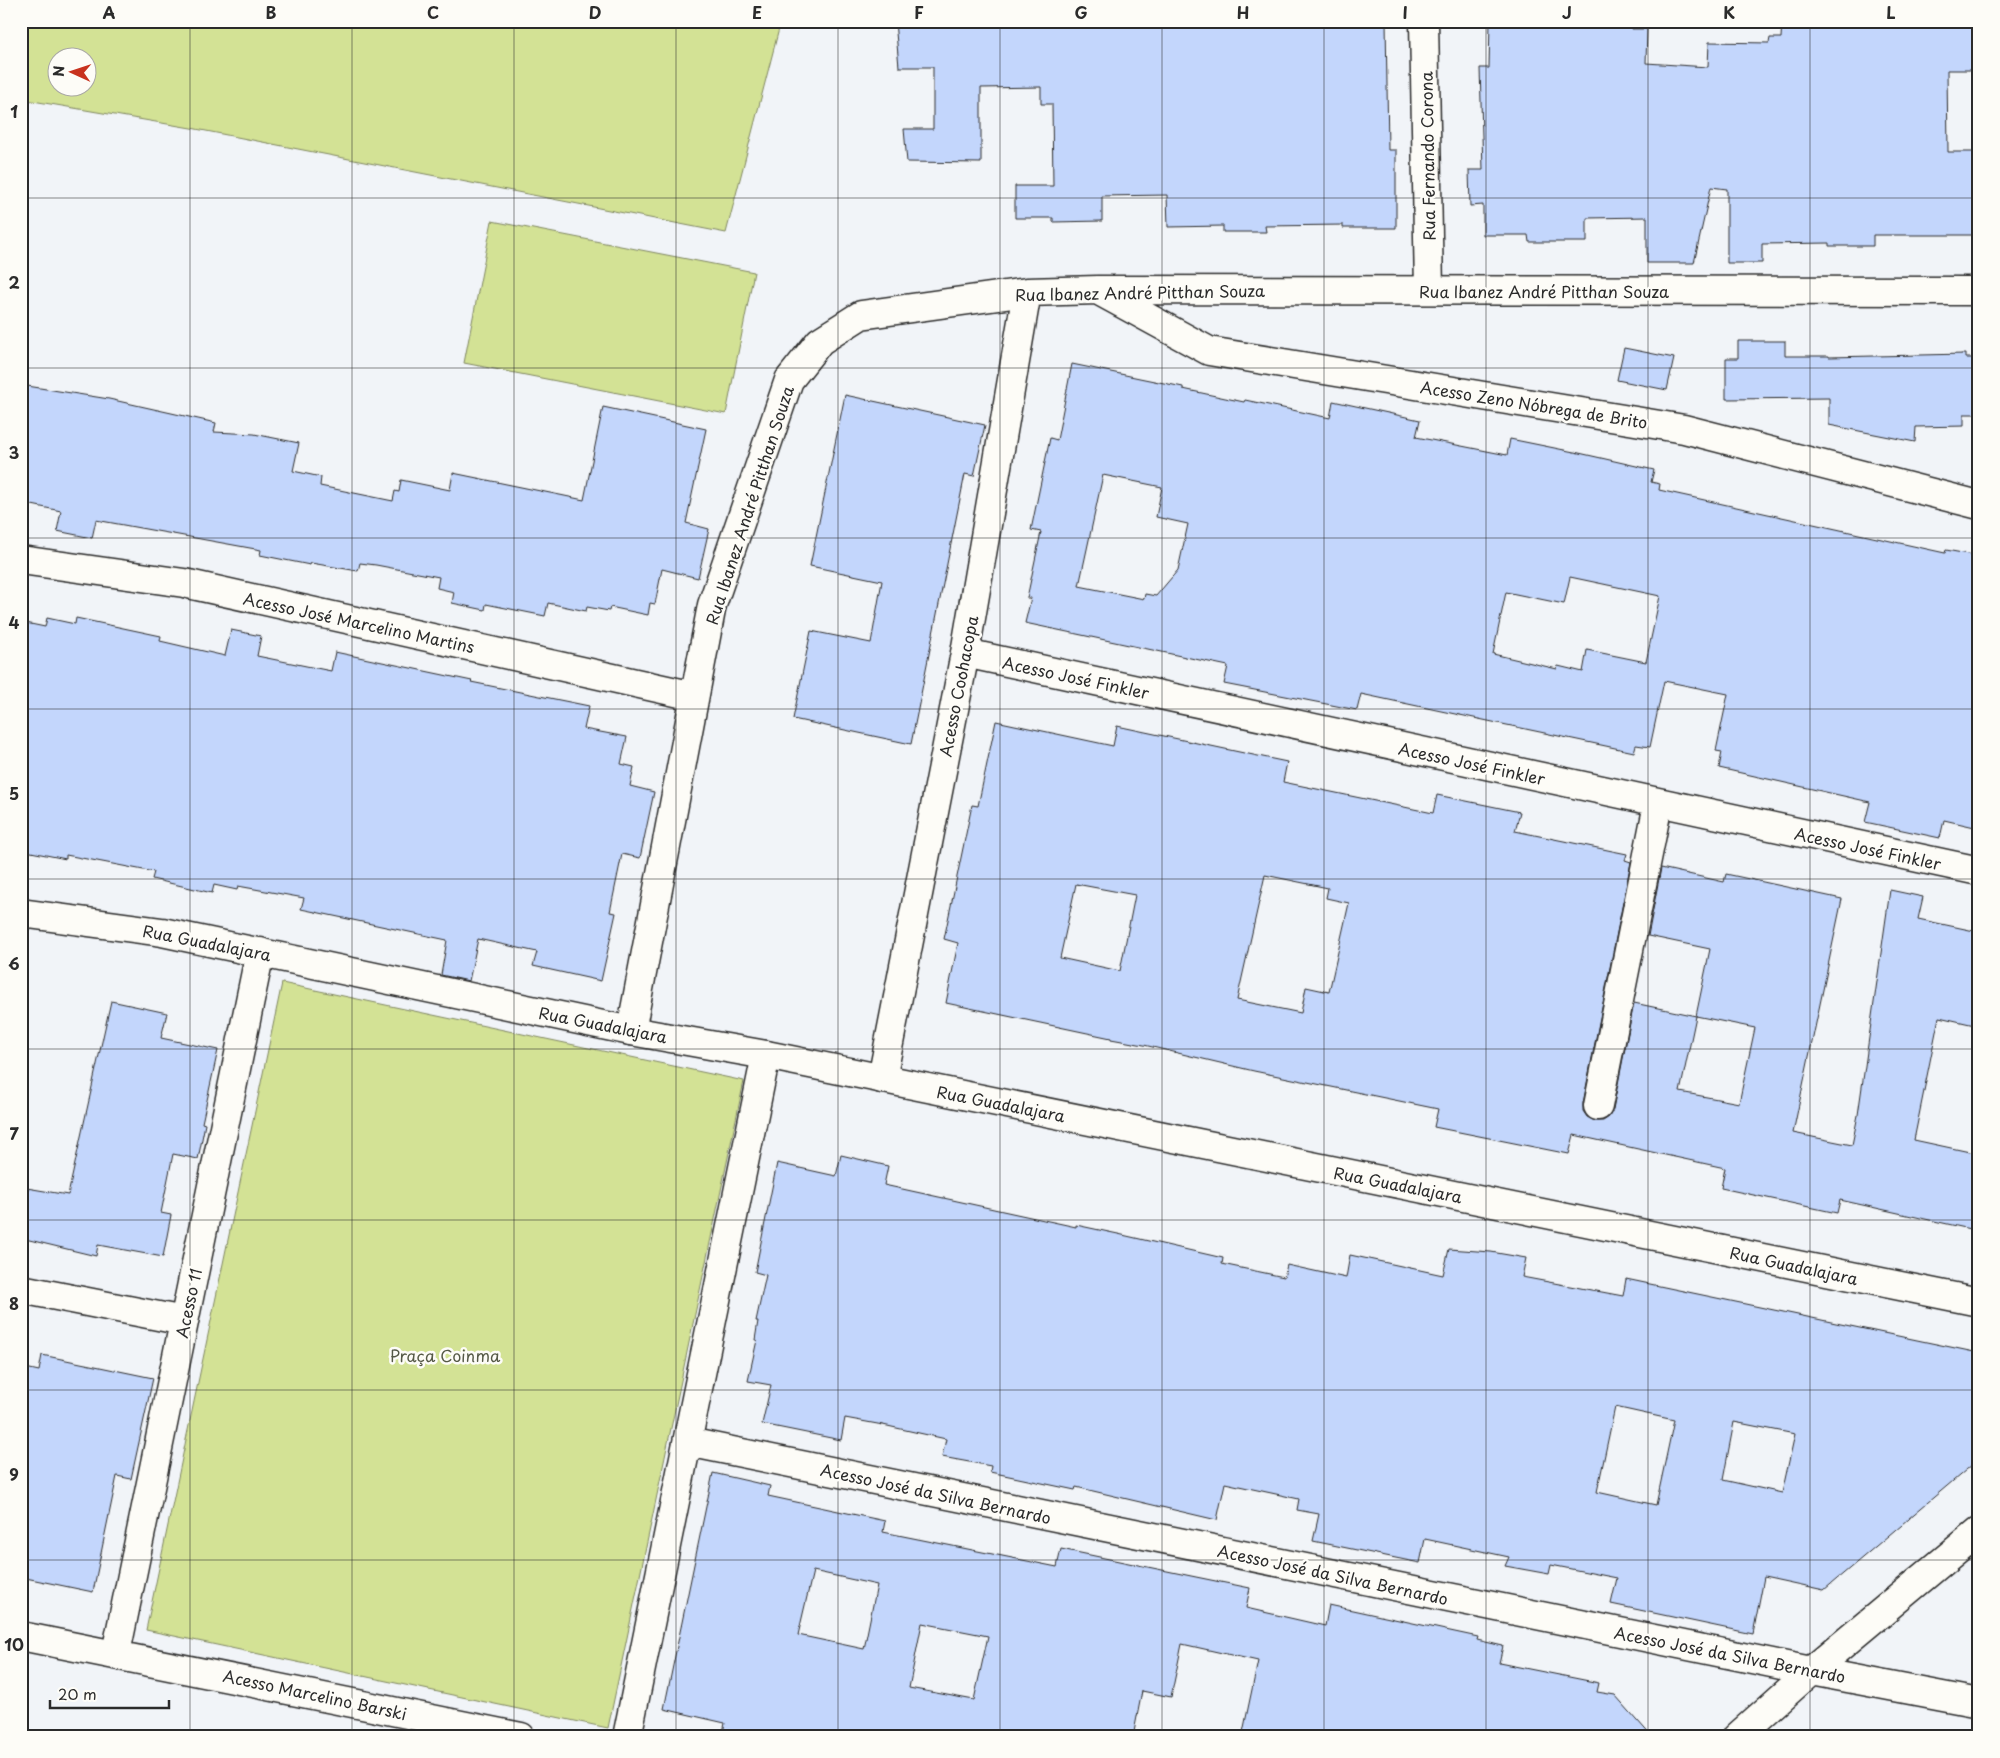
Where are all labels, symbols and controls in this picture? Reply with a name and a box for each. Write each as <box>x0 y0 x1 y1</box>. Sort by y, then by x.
text: A <box>103 0 116 24</box>
text: B <box>266 0 277 24</box>
text: C <box>427 0 439 24</box>
text: D <box>589 0 601 24</box>
text: E <box>752 0 762 24</box>
text: F <box>914 0 924 24</box>
text: G <box>1074 0 1088 24</box>
text: H <box>1237 0 1249 24</box>
text: I <box>1402 0 1408 24</box>
text: J <box>1562 0 1572 24</box>
text: K <box>1723 0 1735 24</box>
text: L <box>1886 0 1896 24</box>
north arrow <box>48 48 98 98</box>
text: N <box>48 65 69 77</box>
street label: Rua Fernando Corona <box>1414 70 1440 241</box>
text: 1 <box>10 99 18 123</box>
text: 2 <box>8 270 20 294</box>
street label: Rua Ibanez André Pitthan Souza <box>1015 278 1265 306</box>
street label: Rua Ibanez André Pitthan Souza <box>1419 279 1669 303</box>
street label: Acesso Zeno Nóbrega de Brito <box>1419 374 1649 434</box>
street label: Rua Ibanez André Pitthan Souza <box>699 382 799 628</box>
text: 3 <box>9 440 19 464</box>
street label: Acesso José Marcelino Martins <box>241 586 477 658</box>
text: 4 <box>9 610 20 634</box>
street label: Acesso Coohacopa <box>933 613 983 759</box>
street label: Acesso José Finkler <box>1000 650 1152 704</box>
street label: Acesso José Finkler <box>1396 736 1548 790</box>
text: 5 <box>9 781 19 805</box>
street label: Acesso José Finkler <box>1792 821 1944 875</box>
street label: Rua Guadalajara <box>141 918 273 966</box>
text: 6 <box>8 951 20 975</box>
street label: Rua Guadalajara <box>537 1000 669 1048</box>
street label: Rua Guadalajara <box>935 1079 1067 1127</box>
text: 7 <box>9 1121 19 1145</box>
street label: Rua Guadalajara <box>1332 1160 1464 1208</box>
street label: Rua Guadalajara <box>1728 1240 1860 1290</box>
street label: Acesso 11 <box>169 1266 207 1340</box>
text: 8 <box>9 1291 19 1315</box>
park label: Praça Coinma <box>390 1343 501 1367</box>
street label: Acesso José da Silva Bernardo <box>819 1457 1054 1529</box>
text: 9 <box>9 1462 19 1486</box>
street label: Acesso José da Silva Bernardo <box>1216 1538 1451 1610</box>
street label: Acesso José da Silva Bernardo <box>1612 1620 1848 1688</box>
text: 10 <box>4 1632 24 1656</box>
street label: Acesso Marcelino Barski <box>221 1663 409 1725</box>
scale bar <box>50 1678 169 1710</box>
text: 20 m <box>58 1682 97 1705</box>

